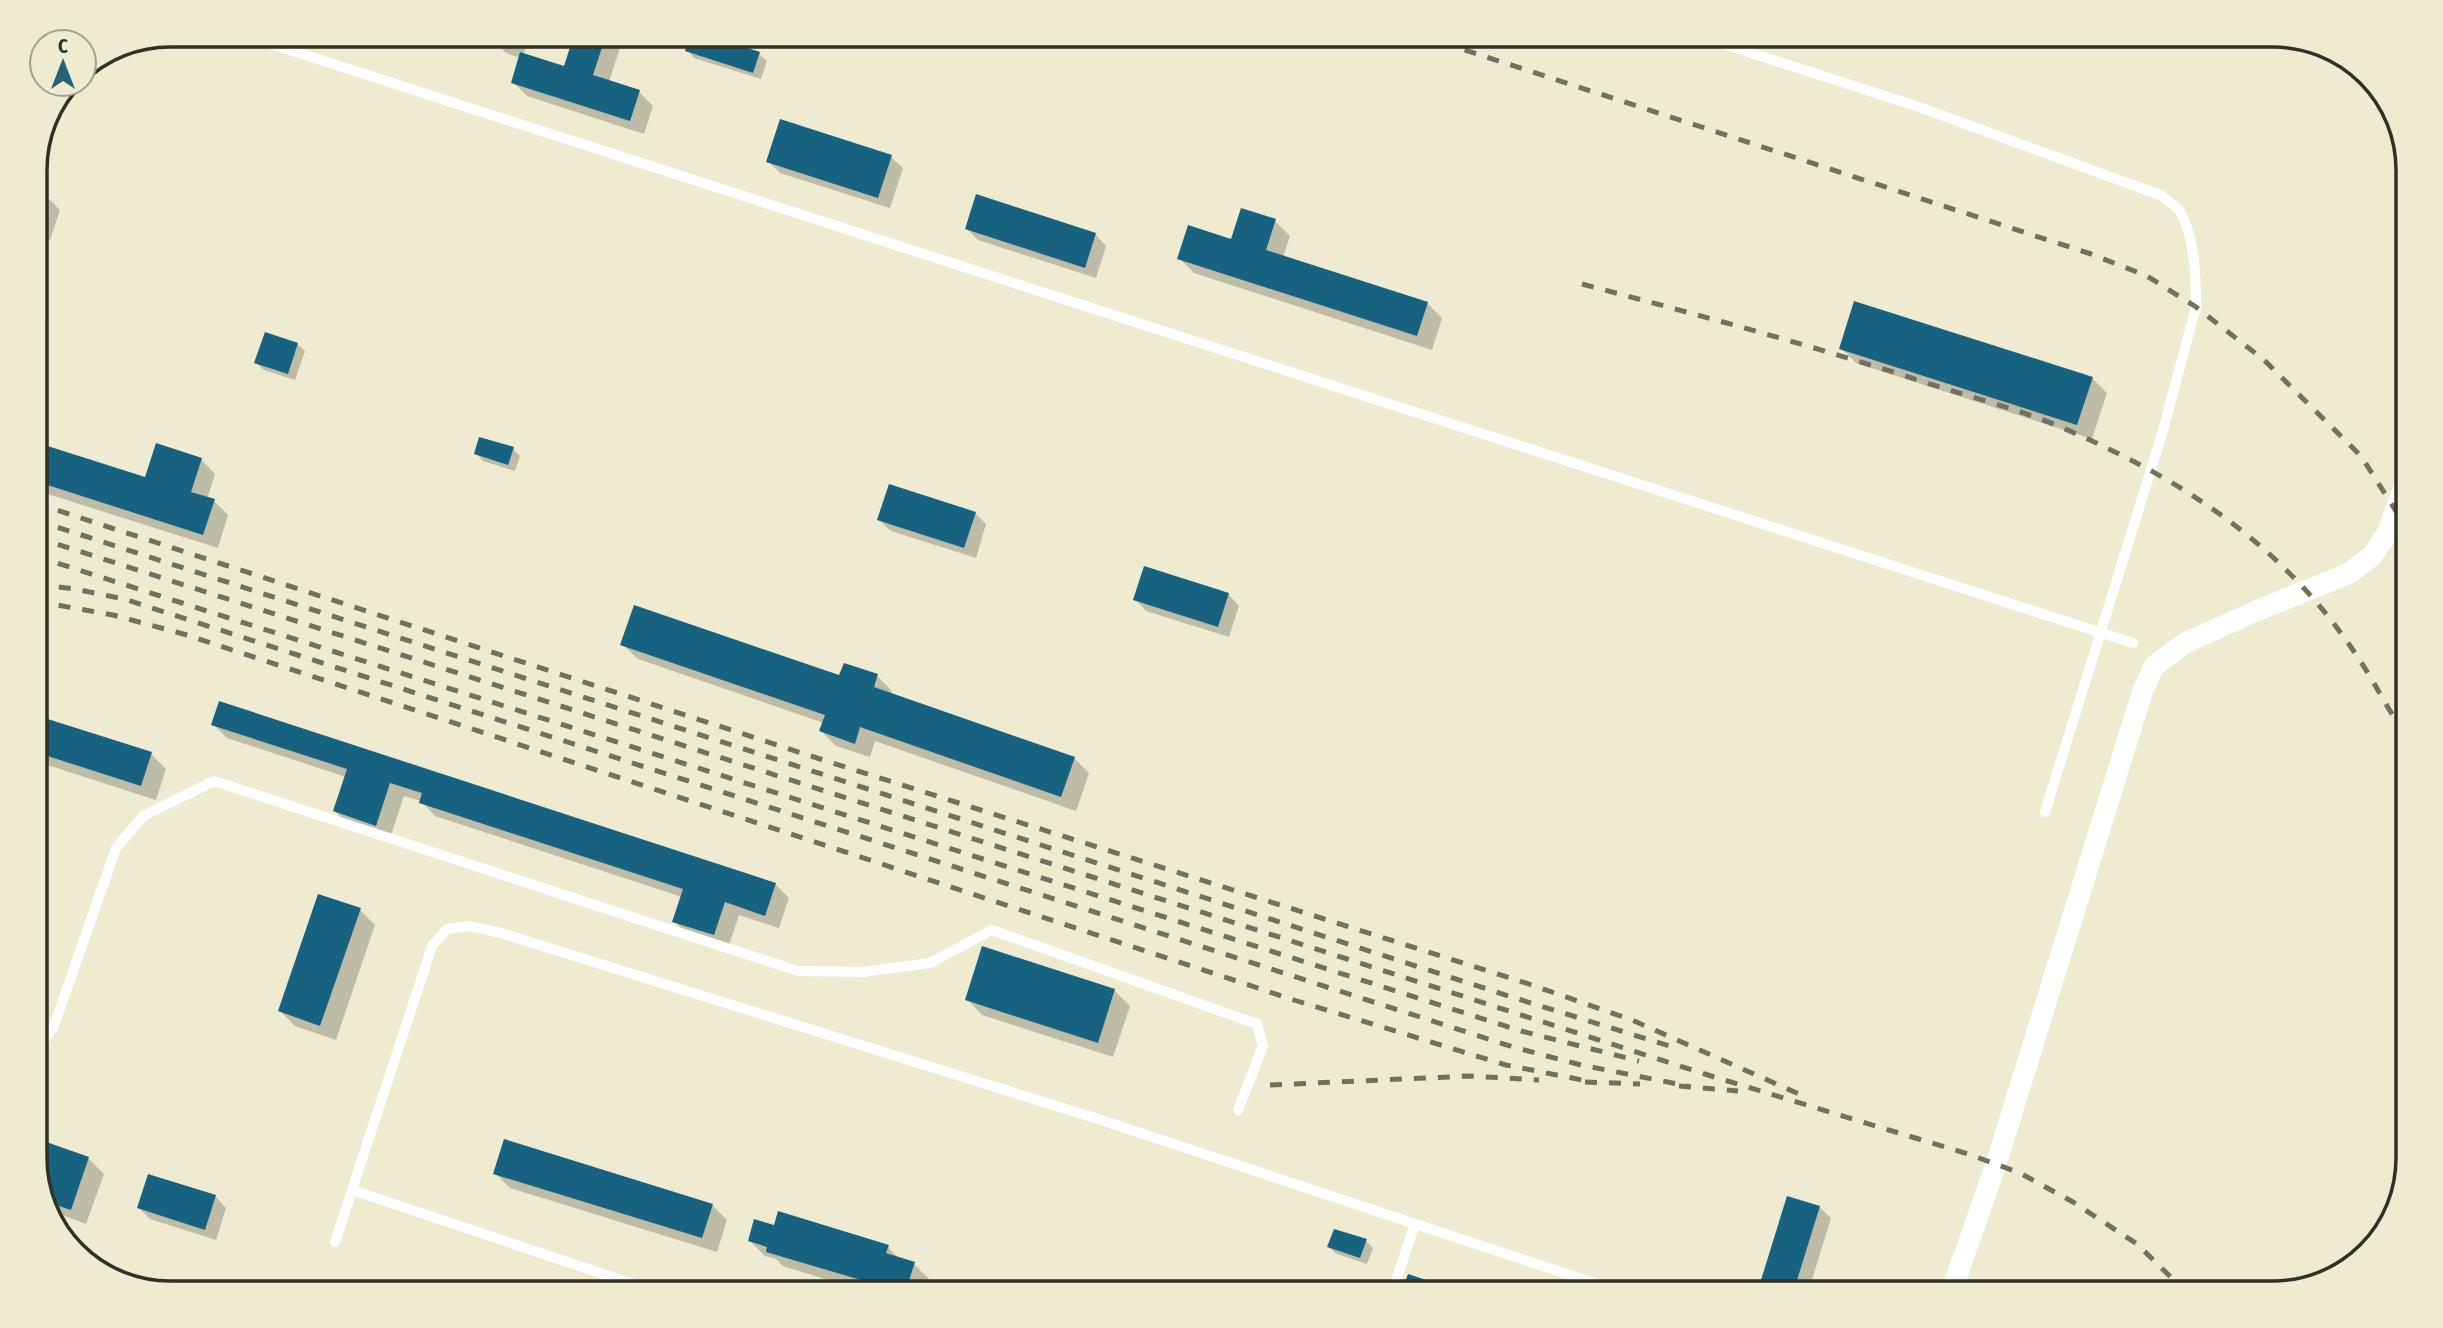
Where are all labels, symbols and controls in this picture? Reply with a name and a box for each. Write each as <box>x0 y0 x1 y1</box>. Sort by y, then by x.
north arrow <box>28 28 98 98</box>
text: С <box>58 35 68 58</box>

